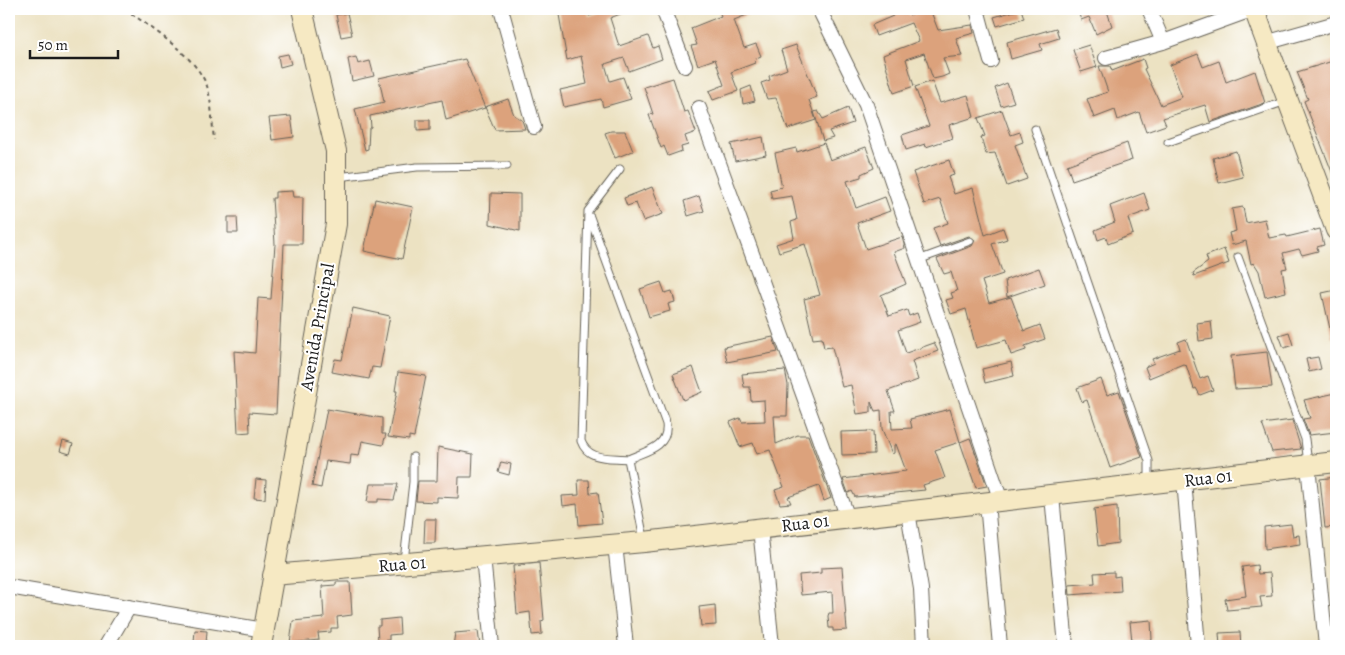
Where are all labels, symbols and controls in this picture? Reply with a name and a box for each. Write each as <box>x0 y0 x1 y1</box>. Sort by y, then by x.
scale bar <box>30 28 118 60</box>
text: 50 m <box>38 35 68 55</box>
street label: Avenida Principal <box>294 261 340 394</box>
street label: Rua 01 <box>1183 463 1233 493</box>
street label: Rua 01 <box>780 508 830 538</box>
street label: Rua 01 <box>377 550 427 578</box>

